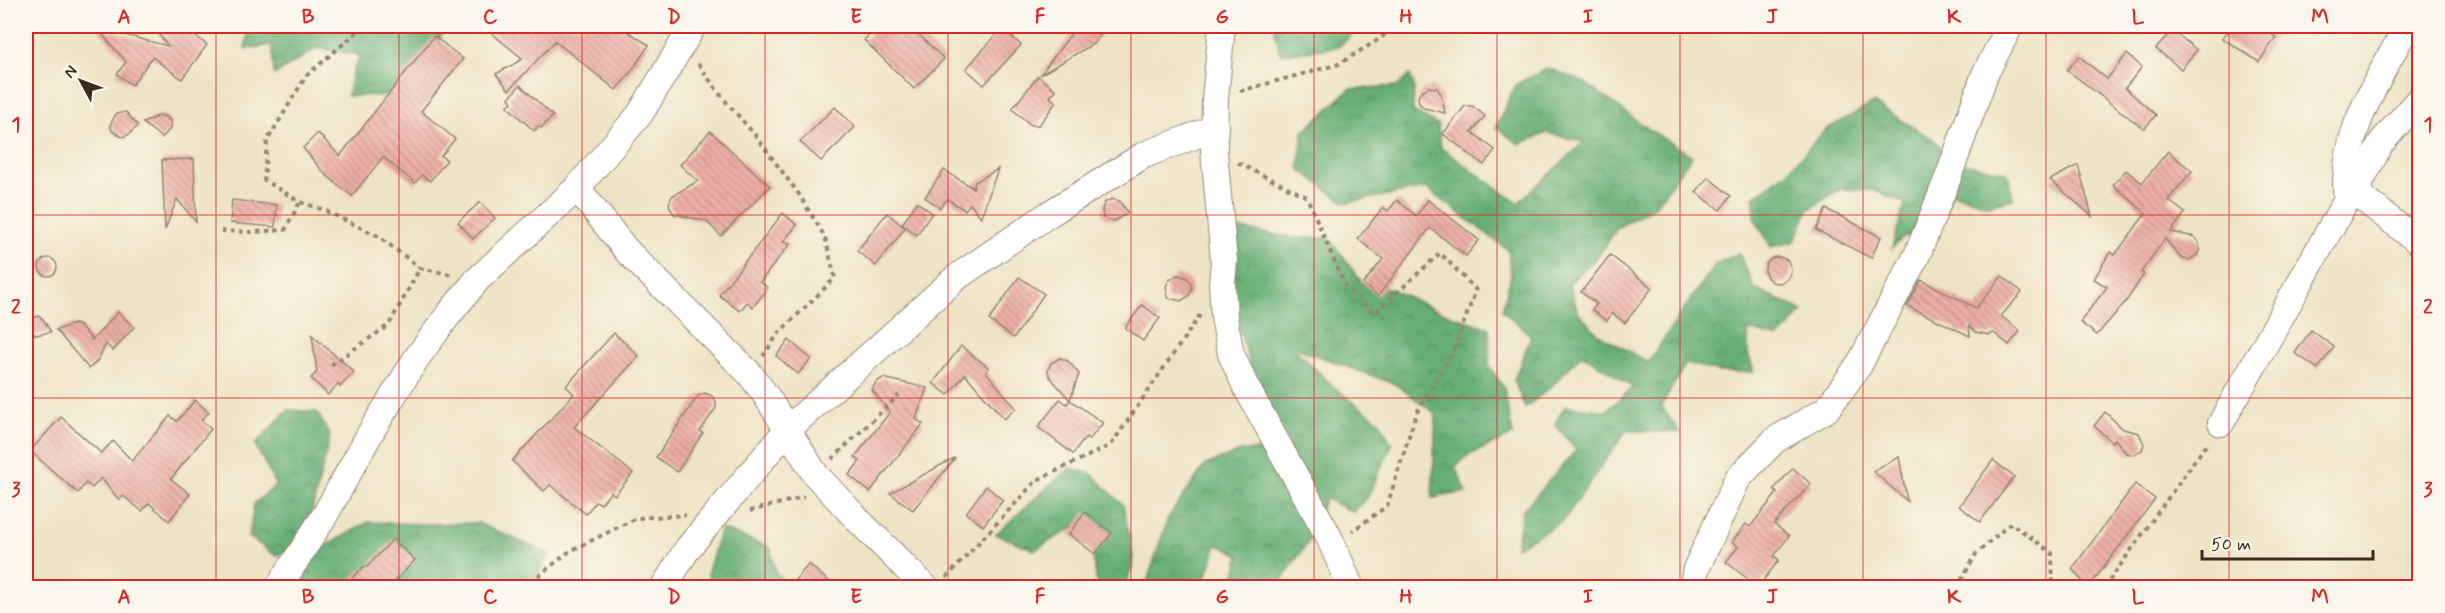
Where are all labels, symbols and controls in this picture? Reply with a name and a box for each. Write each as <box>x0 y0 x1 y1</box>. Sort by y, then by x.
text: A <box>117 4 131 31</box>
text: B <box>302 4 315 31</box>
text: C <box>483 4 498 31</box>
text: D <box>667 4 681 31</box>
text: E <box>850 4 862 31</box>
text: F <box>1035 4 1046 31</box>
text: G <box>1215 4 1229 31</box>
text: H <box>1399 4 1413 31</box>
text: I <box>1583 4 1593 31</box>
text: J <box>1766 4 1778 31</box>
text: K <box>1947 4 1962 31</box>
text: L <box>2132 4 2145 31</box>
text: M <box>2311 4 2329 31</box>
north arrow <box>51 51 111 111</box>
text: N <box>59 61 82 83</box>
text: 1 <box>12 112 20 139</box>
text: 1 <box>2424 112 2432 139</box>
text: 2 <box>11 294 21 321</box>
text: 2 <box>2423 294 2433 321</box>
text: 3 <box>11 477 21 504</box>
text: 3 <box>2423 477 2433 504</box>
scale bar <box>2202 523 2373 561</box>
text: 50 m <box>2211 533 2251 557</box>
text: A <box>117 584 131 611</box>
text: B <box>302 584 315 611</box>
text: C <box>483 584 498 611</box>
text: D <box>667 584 681 611</box>
text: E <box>850 584 862 611</box>
text: F <box>1035 584 1046 611</box>
text: G <box>1215 584 1229 611</box>
text: H <box>1399 584 1413 611</box>
text: I <box>1583 584 1593 611</box>
text: J <box>1766 584 1778 611</box>
text: K <box>1947 584 1962 611</box>
text: L <box>2132 584 2145 611</box>
text: M <box>2311 584 2329 611</box>

